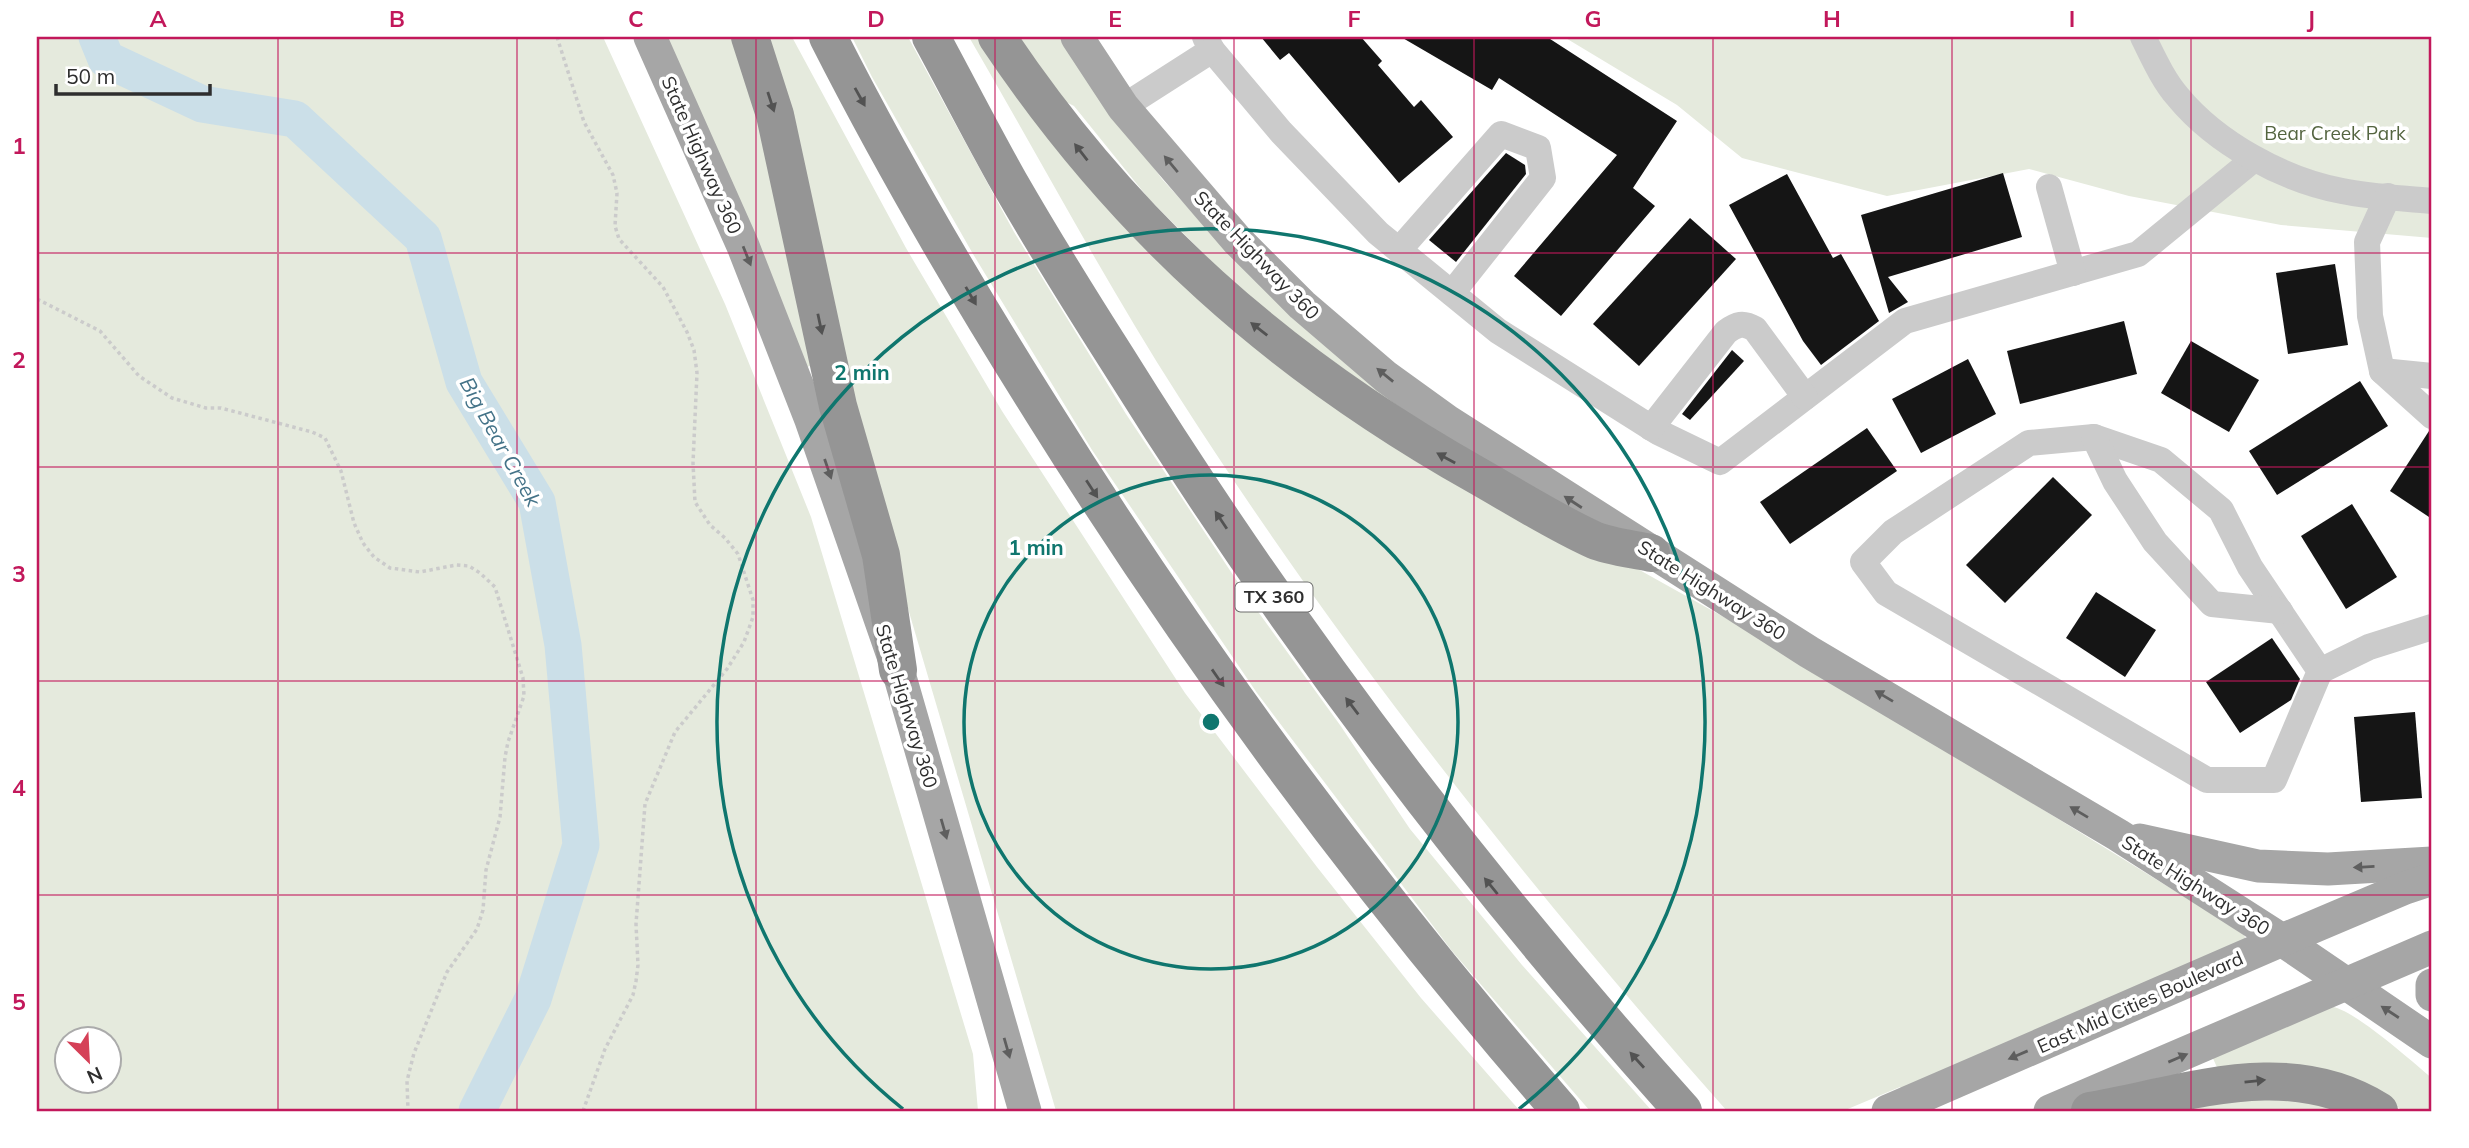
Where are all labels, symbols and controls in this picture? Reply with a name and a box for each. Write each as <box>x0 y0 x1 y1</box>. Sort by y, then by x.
text: A <box>149 4 167 33</box>
text: B <box>389 4 405 33</box>
text: C <box>628 4 644 33</box>
text: D <box>867 4 885 33</box>
text: E <box>1108 4 1122 33</box>
text: F <box>1347 4 1361 33</box>
text: G <box>1584 4 1602 33</box>
text: H <box>1823 4 1841 33</box>
text: I <box>2069 4 2075 33</box>
text: J <box>2307 4 2315 33</box>
scale bar <box>56 52 210 96</box>
text: 50 m <box>66 63 115 89</box>
street label: State Highway 360 <box>656 72 748 238</box>
one-way arrow <box>854 87 866 107</box>
one-way arrow <box>766 91 777 112</box>
park label: Bear Creek Park <box>2264 121 2406 145</box>
text: 1 <box>12 131 26 160</box>
one-way arrow <box>1074 143 1089 160</box>
one-way arrow <box>1164 156 1179 173</box>
street label: State Highway 360 <box>1189 185 1325 325</box>
one-way arrow <box>741 246 752 267</box>
one-way arrow <box>965 286 978 305</box>
one-way arrow <box>815 313 826 335</box>
one-way arrow <box>1251 321 1269 336</box>
text: 2 <box>12 345 26 374</box>
text: 2 min <box>834 359 890 385</box>
one-way arrow <box>1376 368 1394 383</box>
water label: Big Bear Creek <box>455 372 548 512</box>
one-way arrow <box>1437 452 1456 464</box>
one-way arrow <box>823 458 834 479</box>
one-way arrow <box>1085 479 1098 498</box>
one-way arrow <box>1564 496 1583 509</box>
one-way arrow <box>1215 511 1228 530</box>
text: 1 min <box>1008 534 1064 560</box>
street label: State Highway 360 <box>1633 535 1791 645</box>
text: 3 <box>12 559 26 588</box>
road number: TX 360 <box>1236 582 1312 612</box>
street label: State Highway 360 <box>871 621 943 791</box>
one-way arrow <box>1211 668 1224 687</box>
one-way arrow <box>1874 690 1893 702</box>
one-way arrow <box>1345 697 1359 716</box>
centre of rings <box>1199 710 1223 734</box>
text: 4 <box>12 773 26 802</box>
one-way arrow <box>2070 806 2089 819</box>
one-way arrow <box>939 819 949 840</box>
street label: State Highway 360 <box>2117 830 2275 940</box>
one-way arrow <box>2353 862 2375 873</box>
one-way arrow <box>1484 878 1499 895</box>
street label: East Mid Cities Boulevard <box>2033 946 2247 1058</box>
text: 5 <box>12 987 26 1016</box>
one-way arrow <box>2380 1005 2399 1018</box>
north arrow <box>52 1026 122 1096</box>
one-way arrow <box>1002 1038 1012 1059</box>
one-way arrow <box>2007 1050 2028 1061</box>
one-way arrow <box>1630 1052 1646 1069</box>
one-way arrow <box>2167 1052 2188 1063</box>
text: N <box>83 1062 106 1089</box>
one-way arrow <box>2244 1075 2266 1086</box>

